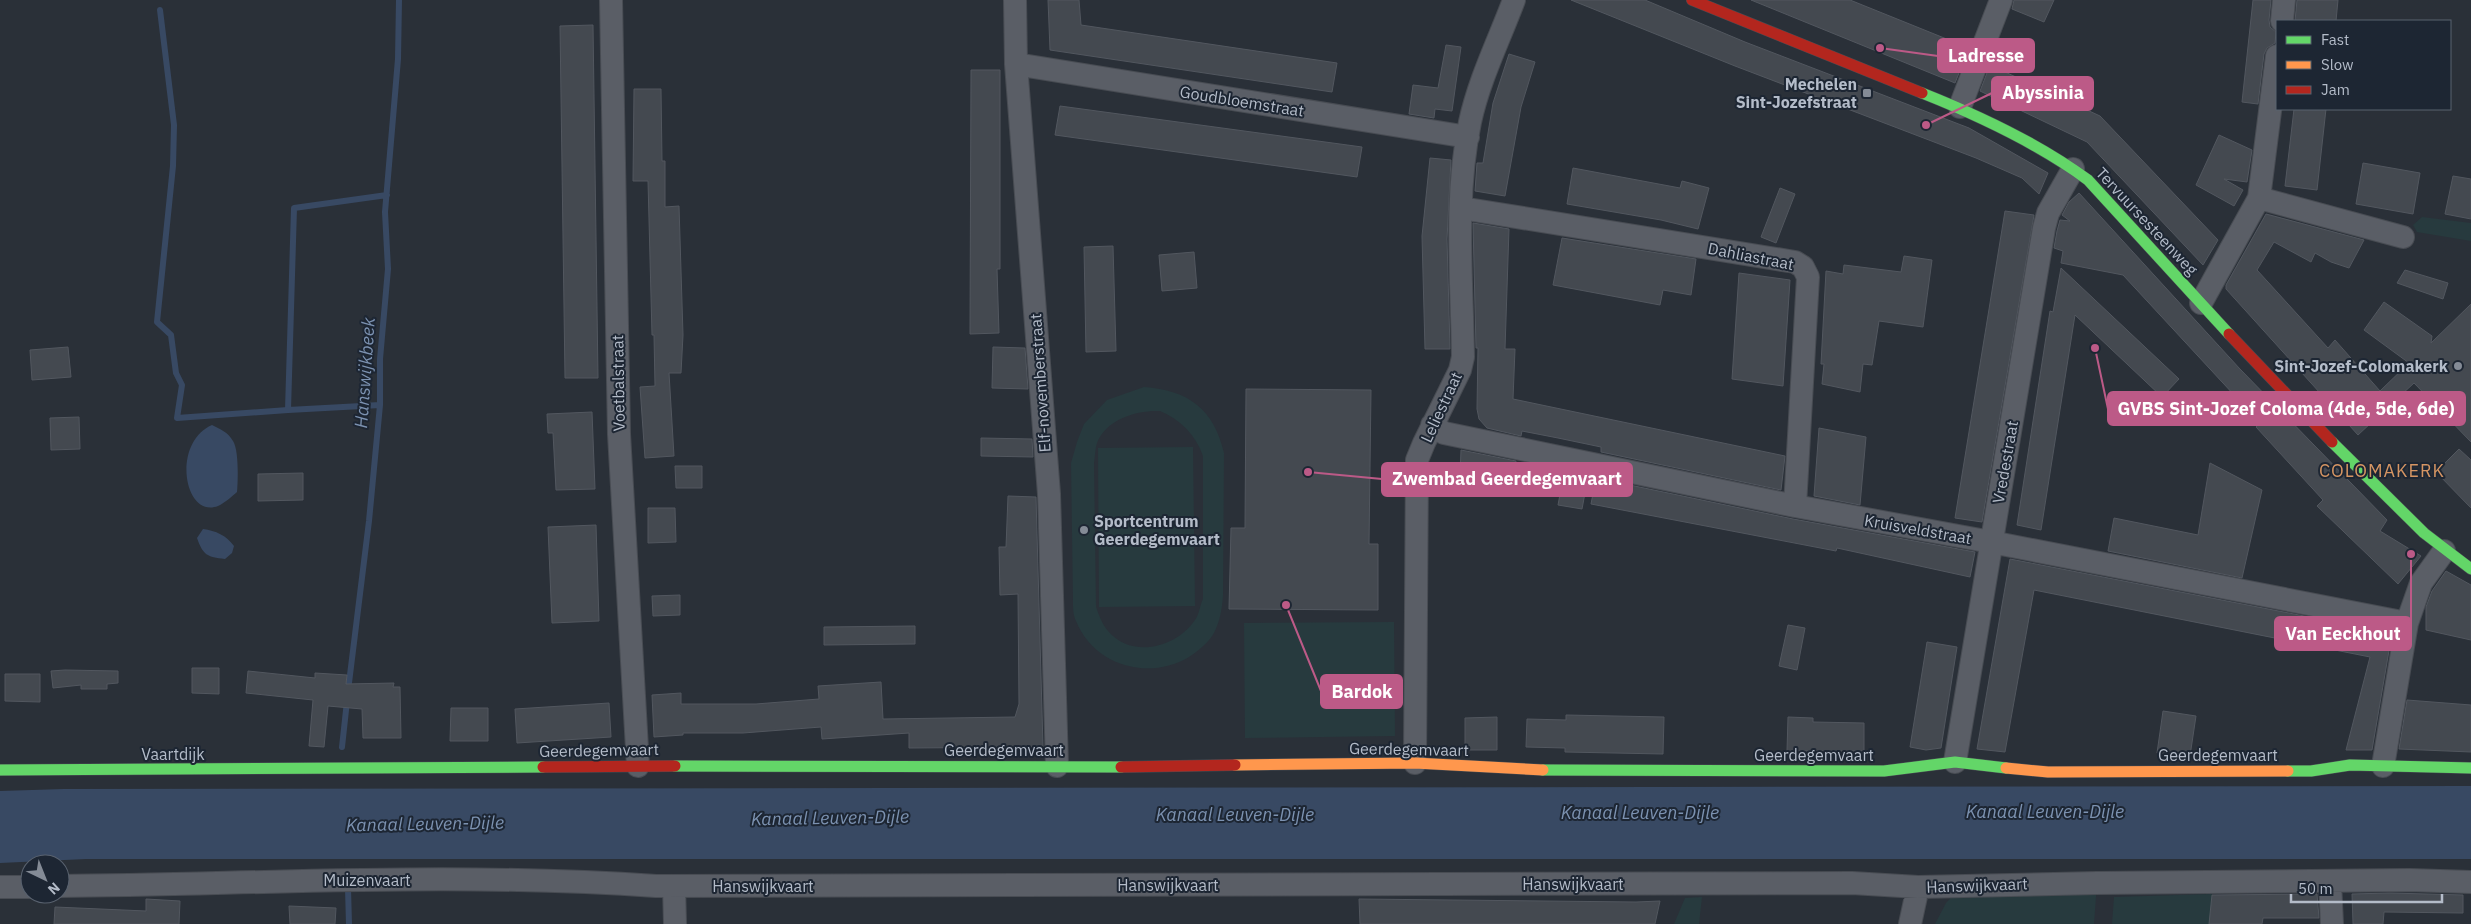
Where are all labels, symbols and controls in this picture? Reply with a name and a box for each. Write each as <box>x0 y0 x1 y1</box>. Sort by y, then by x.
legend <box>2276 20 2451 110</box>
text: Fast <box>2321 30 2349 49</box>
callout: Ladresse <box>1938 39 2034 72</box>
text: Ladresse <box>1948 44 2024 67</box>
text: Slow <box>2321 55 2354 74</box>
place label: Mechelen Sint-Jozefstraat <box>1736 74 1857 112</box>
callout: Abyssinia <box>1992 77 2093 110</box>
text: Jam <box>2321 80 2350 99</box>
street label: Goudbloemstraat <box>1178 81 1306 121</box>
text: Abyssinia <box>2002 81 2084 104</box>
marker: Mechelen Sint-Jozefstraat <box>1861 87 1873 99</box>
street label: Tervuursesteenweg <box>2092 163 2203 280</box>
street label: Dahliastraat <box>1706 238 1796 274</box>
street label: Elf-novemberstraat <box>1025 313 1055 453</box>
water label: Hanswijkbeek <box>349 316 380 429</box>
street label: Voetbalstraat <box>607 335 629 431</box>
place label: Sint-Jozef-Colomakerk <box>2274 356 2449 376</box>
marker: Sint-Jozef-Colomakerk <box>2452 360 2464 372</box>
street label: Leliestraat <box>1416 369 1466 445</box>
callout: GVBS Sint-Jozef Coloma (4de, 5de, 6de) <box>2108 392 2465 425</box>
text: GVBS Sint-Jozef Coloma (4de, 5de, 6de) <box>2117 397 2455 420</box>
street label: Vredestraat <box>1988 419 2022 505</box>
district label: COLOMAKERK <box>2319 459 2445 482</box>
callout: Zwembad Geerdegemvaart <box>1382 463 1632 496</box>
text: Zwembad Geerdegemvaart <box>1392 467 1622 490</box>
street label: Kruisveldstraat <box>1863 510 1973 548</box>
place label: Sportcentrum Geerdegemvaart <box>1094 511 1220 549</box>
marker: Sportcentrum Geerdegemvaart <box>1078 524 1090 536</box>
callout: Van Eeckhout <box>2275 617 2411 650</box>
text: Van Eeckhout <box>2285 622 2401 645</box>
callout: Bardok <box>1321 675 1402 708</box>
text: Bardok <box>1332 680 1393 703</box>
street label: Geerdegemvaart <box>1349 738 1469 760</box>
street label: Geerdegemvaart <box>539 739 659 761</box>
street label: Geerdegemvaart <box>944 740 1064 760</box>
street label: Vaartdijk <box>141 744 205 764</box>
street label: Geerdegemvaart <box>1754 745 1874 765</box>
street label: Geerdegemvaart <box>2158 745 2278 765</box>
water label: Kanaal Leuven-Dijle <box>1966 800 2124 823</box>
water label: Kanaal Leuven-Dijle <box>1561 801 1719 824</box>
water label: Kanaal Leuven-Dijle <box>1156 803 1314 826</box>
water label: Kanaal Leuven-Dijle <box>751 805 909 830</box>
water label: Kanaal Leuven-Dijle <box>346 811 504 836</box>
north arrow <box>20 854 70 904</box>
street label: Muizenvaart <box>323 870 411 890</box>
scale bar <box>2291 872 2442 904</box>
street label: Hanswijkvaart <box>1926 873 2028 897</box>
street label: Hanswijkvaart <box>1522 874 1624 894</box>
street label: Hanswijkvaart <box>1117 875 1219 895</box>
street label: Hanswijkvaart <box>712 876 814 896</box>
text: N <box>44 878 64 899</box>
text: 50 m <box>2298 879 2333 898</box>

